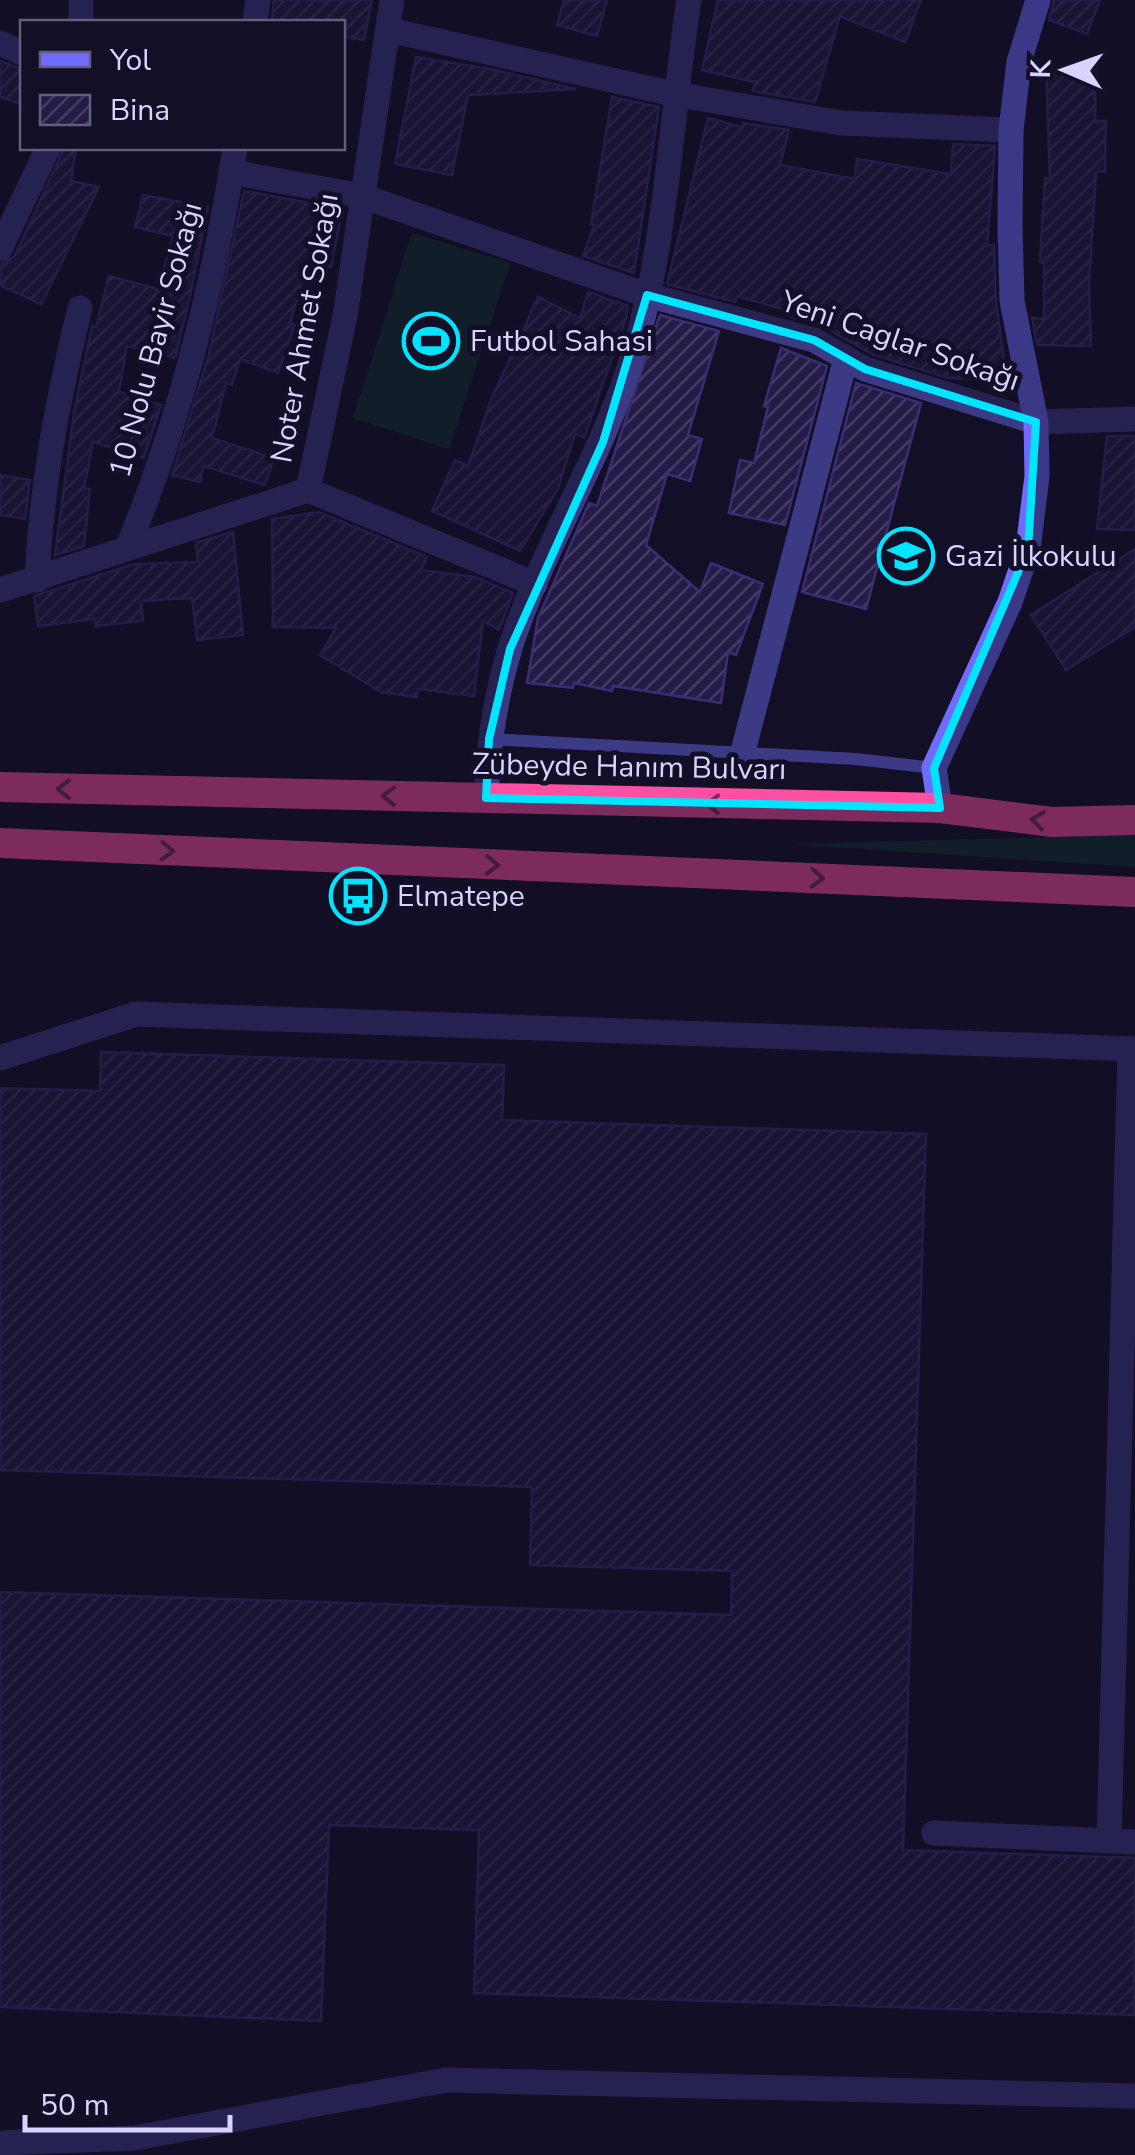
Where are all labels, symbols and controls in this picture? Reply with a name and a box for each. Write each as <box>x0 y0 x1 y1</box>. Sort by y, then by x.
legend <box>20 20 345 150</box>
north arrow <box>1015 20 1115 120</box>
text: Yol <box>109 40 151 81</box>
text: K <box>1022 58 1060 79</box>
text: Bina <box>110 90 170 131</box>
street label: Noter Ahmet Sokağı <box>261 190 349 466</box>
street label: 10 Nolu Bayir Sokağı <box>100 198 212 482</box>
street label: Yeni Caglar Sokağı <box>774 281 1025 401</box>
sports icon: Futbol Sahasi <box>401 311 461 371</box>
place label: Futbol Sahasi <box>470 321 653 362</box>
school or university icon: Gazi İlkokulu <box>876 526 936 586</box>
place label: Gazi İlkokulu <box>945 536 1117 577</box>
street label: Zübeyde Hanım Bulvarı <box>471 744 787 790</box>
one-way arrow <box>55 778 71 799</box>
one-way arrow <box>380 785 396 807</box>
one-way arrow <box>705 793 720 815</box>
one-way arrow <box>1029 810 1045 831</box>
one-way arrow <box>160 840 176 861</box>
one-way arrow <box>485 854 501 875</box>
bus stop icon: Elmatepe <box>328 866 388 926</box>
one-way arrow <box>809 867 825 888</box>
place label: Elmatepe <box>397 876 525 917</box>
scale bar <box>25 2070 230 2132</box>
text: 50 m <box>40 2085 109 2126</box>

